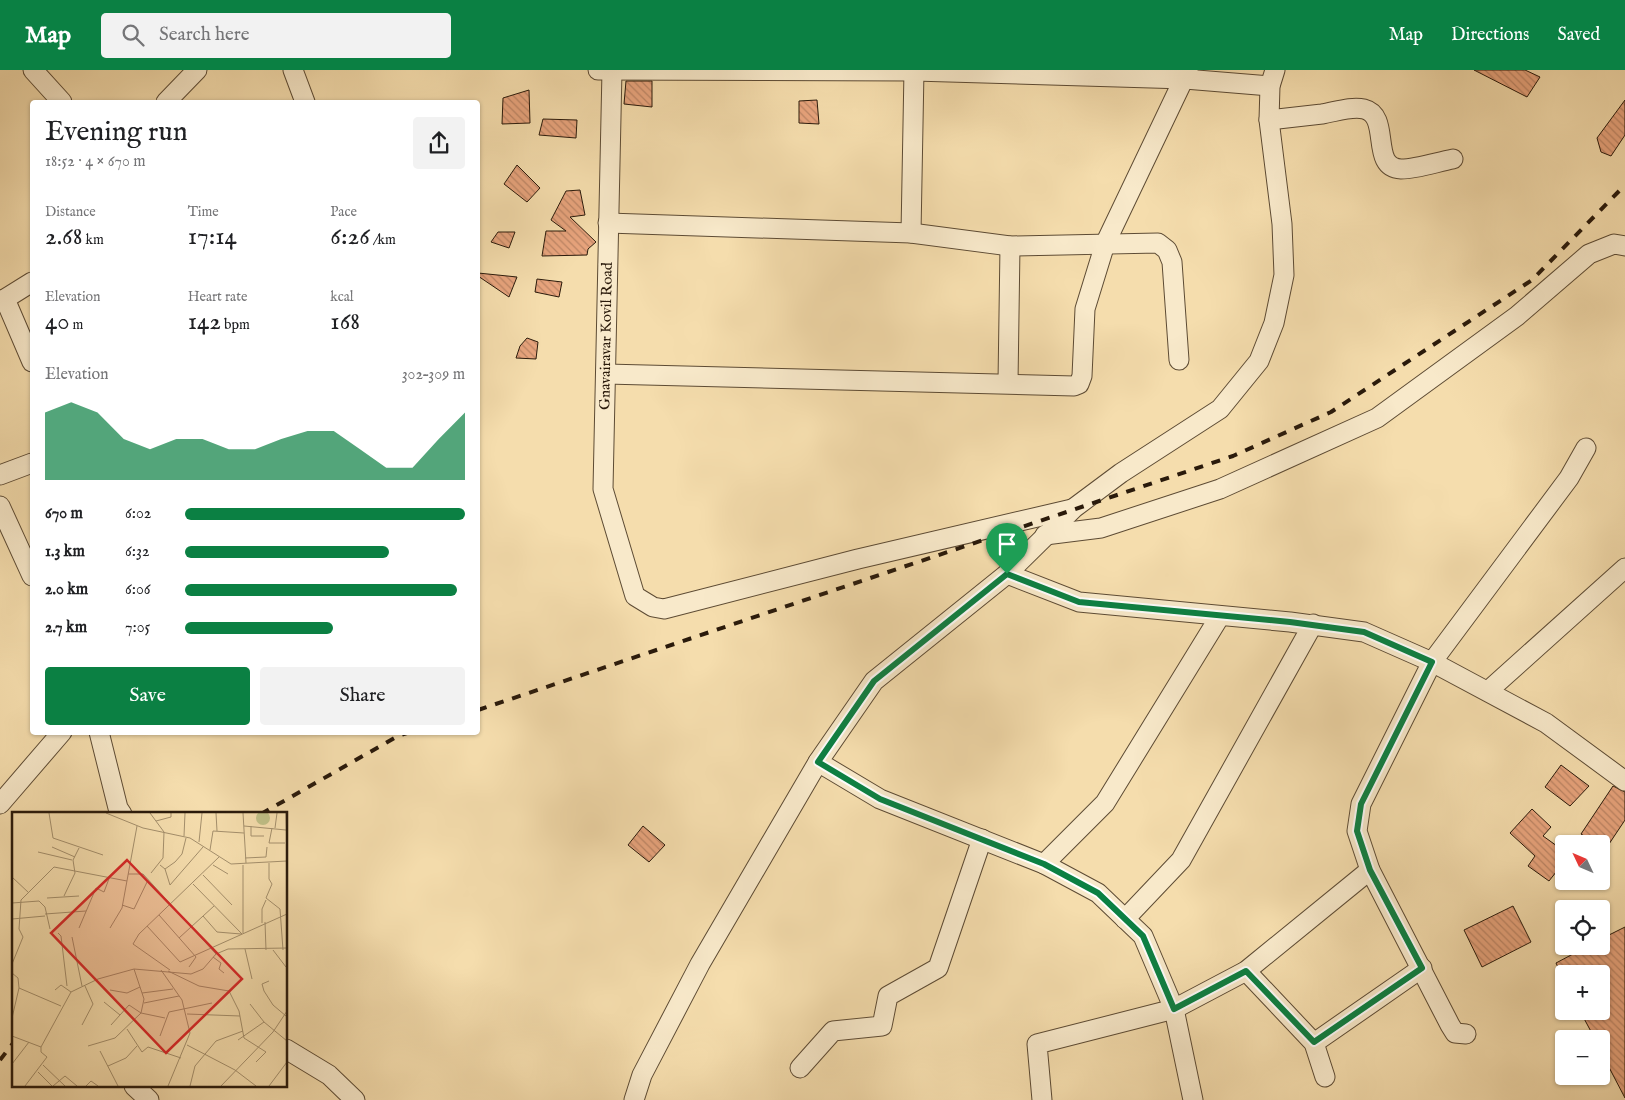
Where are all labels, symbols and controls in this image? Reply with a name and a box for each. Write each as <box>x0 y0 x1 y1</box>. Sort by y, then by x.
search box <box>101 13 451 58</box>
text: Map <box>25 20 71 51</box>
icon: search <box>119 21 147 49</box>
text: Search here <box>159 23 250 47</box>
text: Map <box>1389 24 1423 47</box>
text: Directions <box>1451 24 1529 47</box>
text: Saved <box>1557 24 1600 47</box>
text: Evening run <box>45 115 188 150</box>
button: share <box>413 117 465 169</box>
text: 18:52 · 4 × 670 m <box>45 152 146 172</box>
text: Distance <box>45 203 96 221</box>
text: Time <box>188 203 219 221</box>
text: Pace <box>330 203 357 221</box>
text: 2.68 <box>45 221 82 253</box>
text: 17:14 <box>188 221 237 253</box>
text: 6:26 <box>330 221 370 253</box>
text: km <box>82 231 104 249</box>
text: /km <box>370 231 396 249</box>
street label: Gnavairavar Kovil Road <box>595 261 617 410</box>
text: Elevation <box>45 288 101 306</box>
text: Heart rate <box>188 288 247 306</box>
text: kcal <box>330 288 354 306</box>
text: 40 <box>45 306 70 338</box>
text: 142 <box>188 306 221 338</box>
text: 168 <box>330 306 360 338</box>
text: m <box>70 316 83 334</box>
text: bpm <box>221 316 250 334</box>
text: Elevation <box>45 365 108 385</box>
text: 302–309 m <box>402 365 465 385</box>
text: 670 m <box>45 504 83 524</box>
text: 6:02 <box>125 504 151 524</box>
pin <box>986 523 1028 574</box>
icon: arrive <box>993 530 1021 558</box>
text: 1.3 km <box>45 542 85 562</box>
text: 6:32 <box>125 542 149 562</box>
text: 2.0 km <box>45 580 88 600</box>
text: 6:06 <box>125 580 151 600</box>
text: 2.7 km <box>45 618 87 638</box>
text: 7:05 <box>125 618 150 638</box>
button: Save <box>45 667 250 725</box>
button: Share <box>260 667 465 725</box>
inset map <box>12 812 288 1088</box>
north arrow <box>1555 835 1610 890</box>
map controls <box>1555 835 1610 1085</box>
button: locate <box>1555 900 1610 955</box>
button: + <box>1555 965 1610 1020</box>
button: − <box>1555 1030 1610 1085</box>

